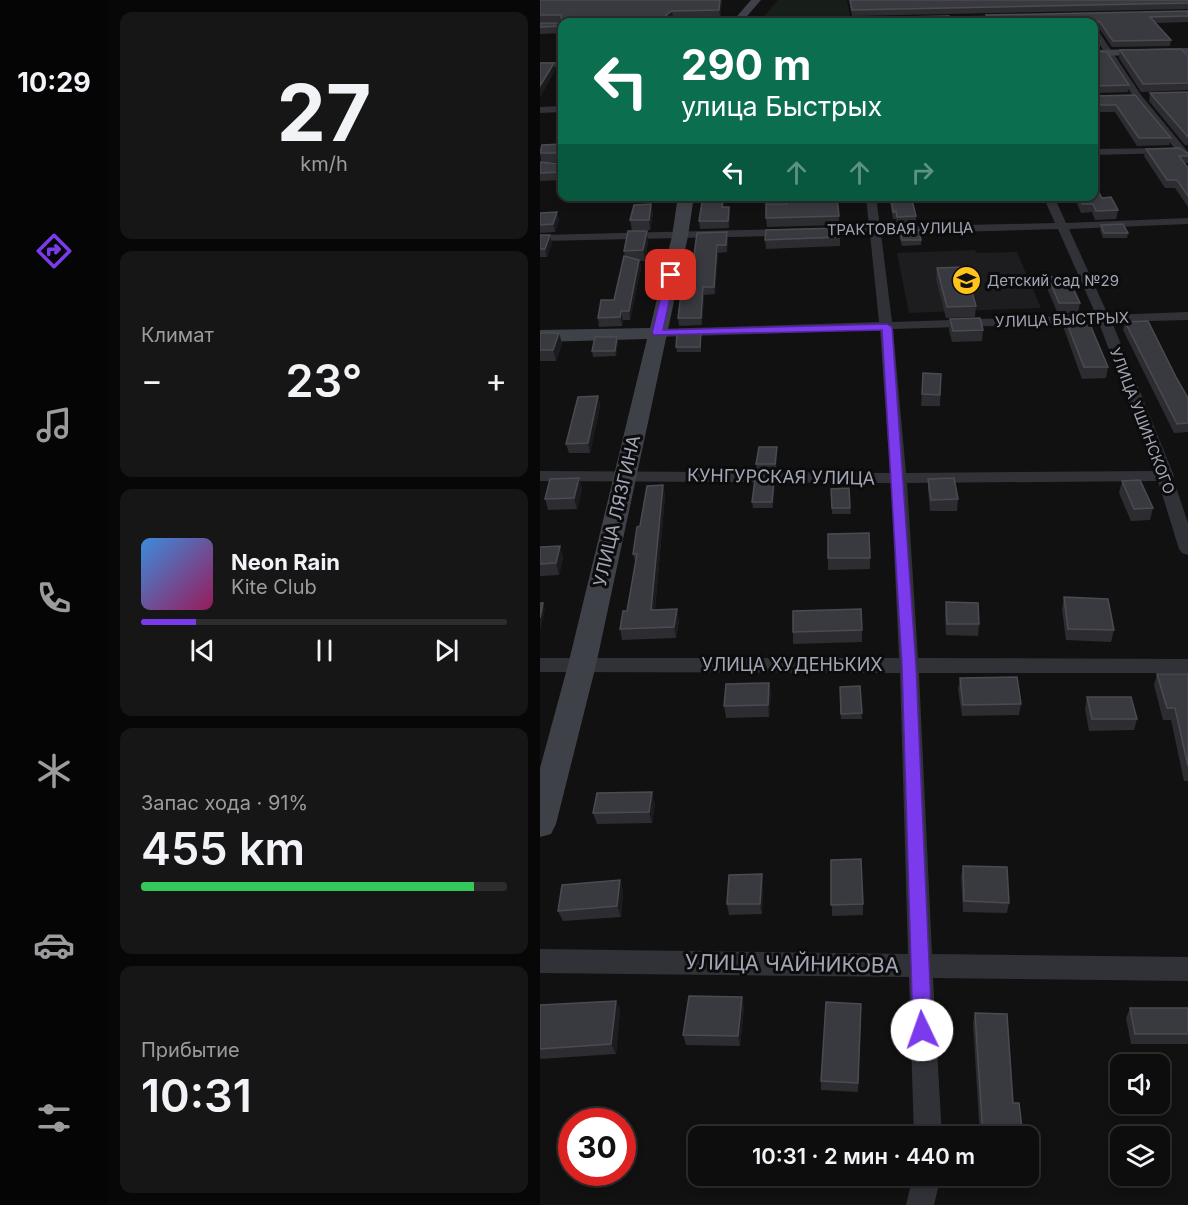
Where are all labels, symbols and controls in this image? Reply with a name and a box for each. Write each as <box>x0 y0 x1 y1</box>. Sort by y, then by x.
text: 290 m <box>681 39 811 90</box>
icon: left <box>582 42 660 120</box>
text: 27 <box>277 65 371 160</box>
text: 10:29 <box>17 66 91 99</box>
text: улица Быстрых <box>681 90 882 123</box>
text: km/h <box>300 152 348 176</box>
icon: left <box>717 156 750 189</box>
icon: ahead <box>780 156 813 189</box>
icon: ahead <box>843 156 876 189</box>
icon: right <box>906 156 939 189</box>
street label: ТРАКТОВАЯ УЛИЦА <box>827 218 973 239</box>
icon: directions <box>33 230 75 272</box>
pin <box>645 249 696 300</box>
icon: arrive <box>654 258 687 291</box>
school or university icon: Детский сад №29 <box>950 265 982 297</box>
place label: Детский сад №29 <box>987 271 1119 290</box>
street label: УЛИЦА БЫСТРЫХ <box>995 308 1129 331</box>
text: Климат <box>141 323 214 347</box>
street label: УЛИЦА УШИНСКОГО <box>1106 345 1179 497</box>
text: 23° <box>286 353 362 408</box>
text: − <box>141 360 163 400</box>
text: + <box>485 360 507 400</box>
icon: music <box>33 404 75 446</box>
street label: УЛИЦА ЛЯЗГИНА <box>589 433 644 589</box>
street label: КУНГУРСКАЯ УЛИЦА <box>687 464 875 489</box>
text: Neon Rain <box>231 549 340 575</box>
text: Kite Club <box>231 575 317 599</box>
icon: phone <box>33 577 75 619</box>
icon: previous <box>186 634 219 667</box>
icon: pause <box>308 634 341 667</box>
icon: next <box>430 634 463 667</box>
street label: УЛИЦА ХУДЕНЬКИХ <box>702 654 882 675</box>
icon: climate <box>33 750 75 792</box>
text: Запас хода · 91% <box>141 791 308 815</box>
text: 455 km <box>141 821 305 876</box>
icon: car <box>33 924 75 966</box>
street label: УЛИЦА ЧАЙНИКОВА <box>685 948 899 978</box>
position arrow <box>890 998 954 1062</box>
text: Прибытие <box>141 1038 240 1062</box>
map controls <box>1110 1054 1170 1186</box>
button: sound <box>1110 1054 1170 1114</box>
text: 10:31 <box>141 1068 252 1123</box>
icon: filters <box>33 1097 75 1139</box>
speed limit sign: 30 <box>558 1108 636 1186</box>
button: layers <box>1110 1126 1170 1186</box>
text: 10:31 · 2 мин · 440 m <box>752 1143 975 1169</box>

